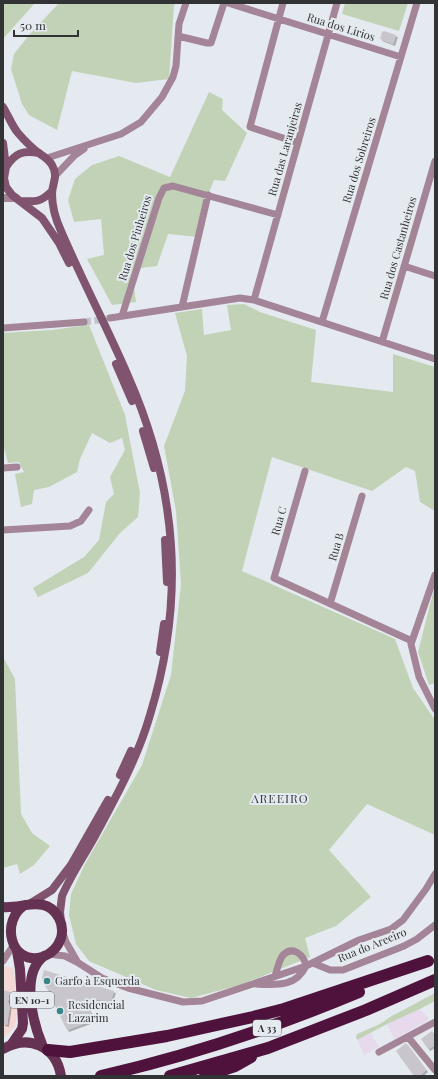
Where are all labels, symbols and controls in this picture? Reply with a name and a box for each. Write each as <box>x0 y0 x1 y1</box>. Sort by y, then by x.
street label: Rua dos Lirios <box>305 9 377 44</box>
scale bar <box>14 12 78 38</box>
text: 50 m <box>20 17 46 33</box>
street label: Rua das Laranjeiras <box>264 100 305 198</box>
street label: Rua dos Sobreiros <box>338 115 379 205</box>
street label: Rua dos Pinheiros <box>114 193 155 282</box>
street label: Rua dos Castanheiros <box>376 195 419 301</box>
street label: Rua C <box>267 505 290 537</box>
street label: Rua B <box>324 531 347 563</box>
district label: AREEIRO <box>250 790 309 806</box>
street label: Rua do Areeiro <box>335 924 408 965</box>
place label: Garfo à Esquerda <box>55 973 140 988</box>
marker: Garfo à Esquerda <box>42 976 52 986</box>
road number: EN 10-1 <box>10 992 54 1008</box>
place label: Residencial Lazarim <box>68 997 125 1025</box>
marker: Residencial Lazarim <box>55 1006 65 1016</box>
road number: A 33 <box>253 1020 281 1036</box>

